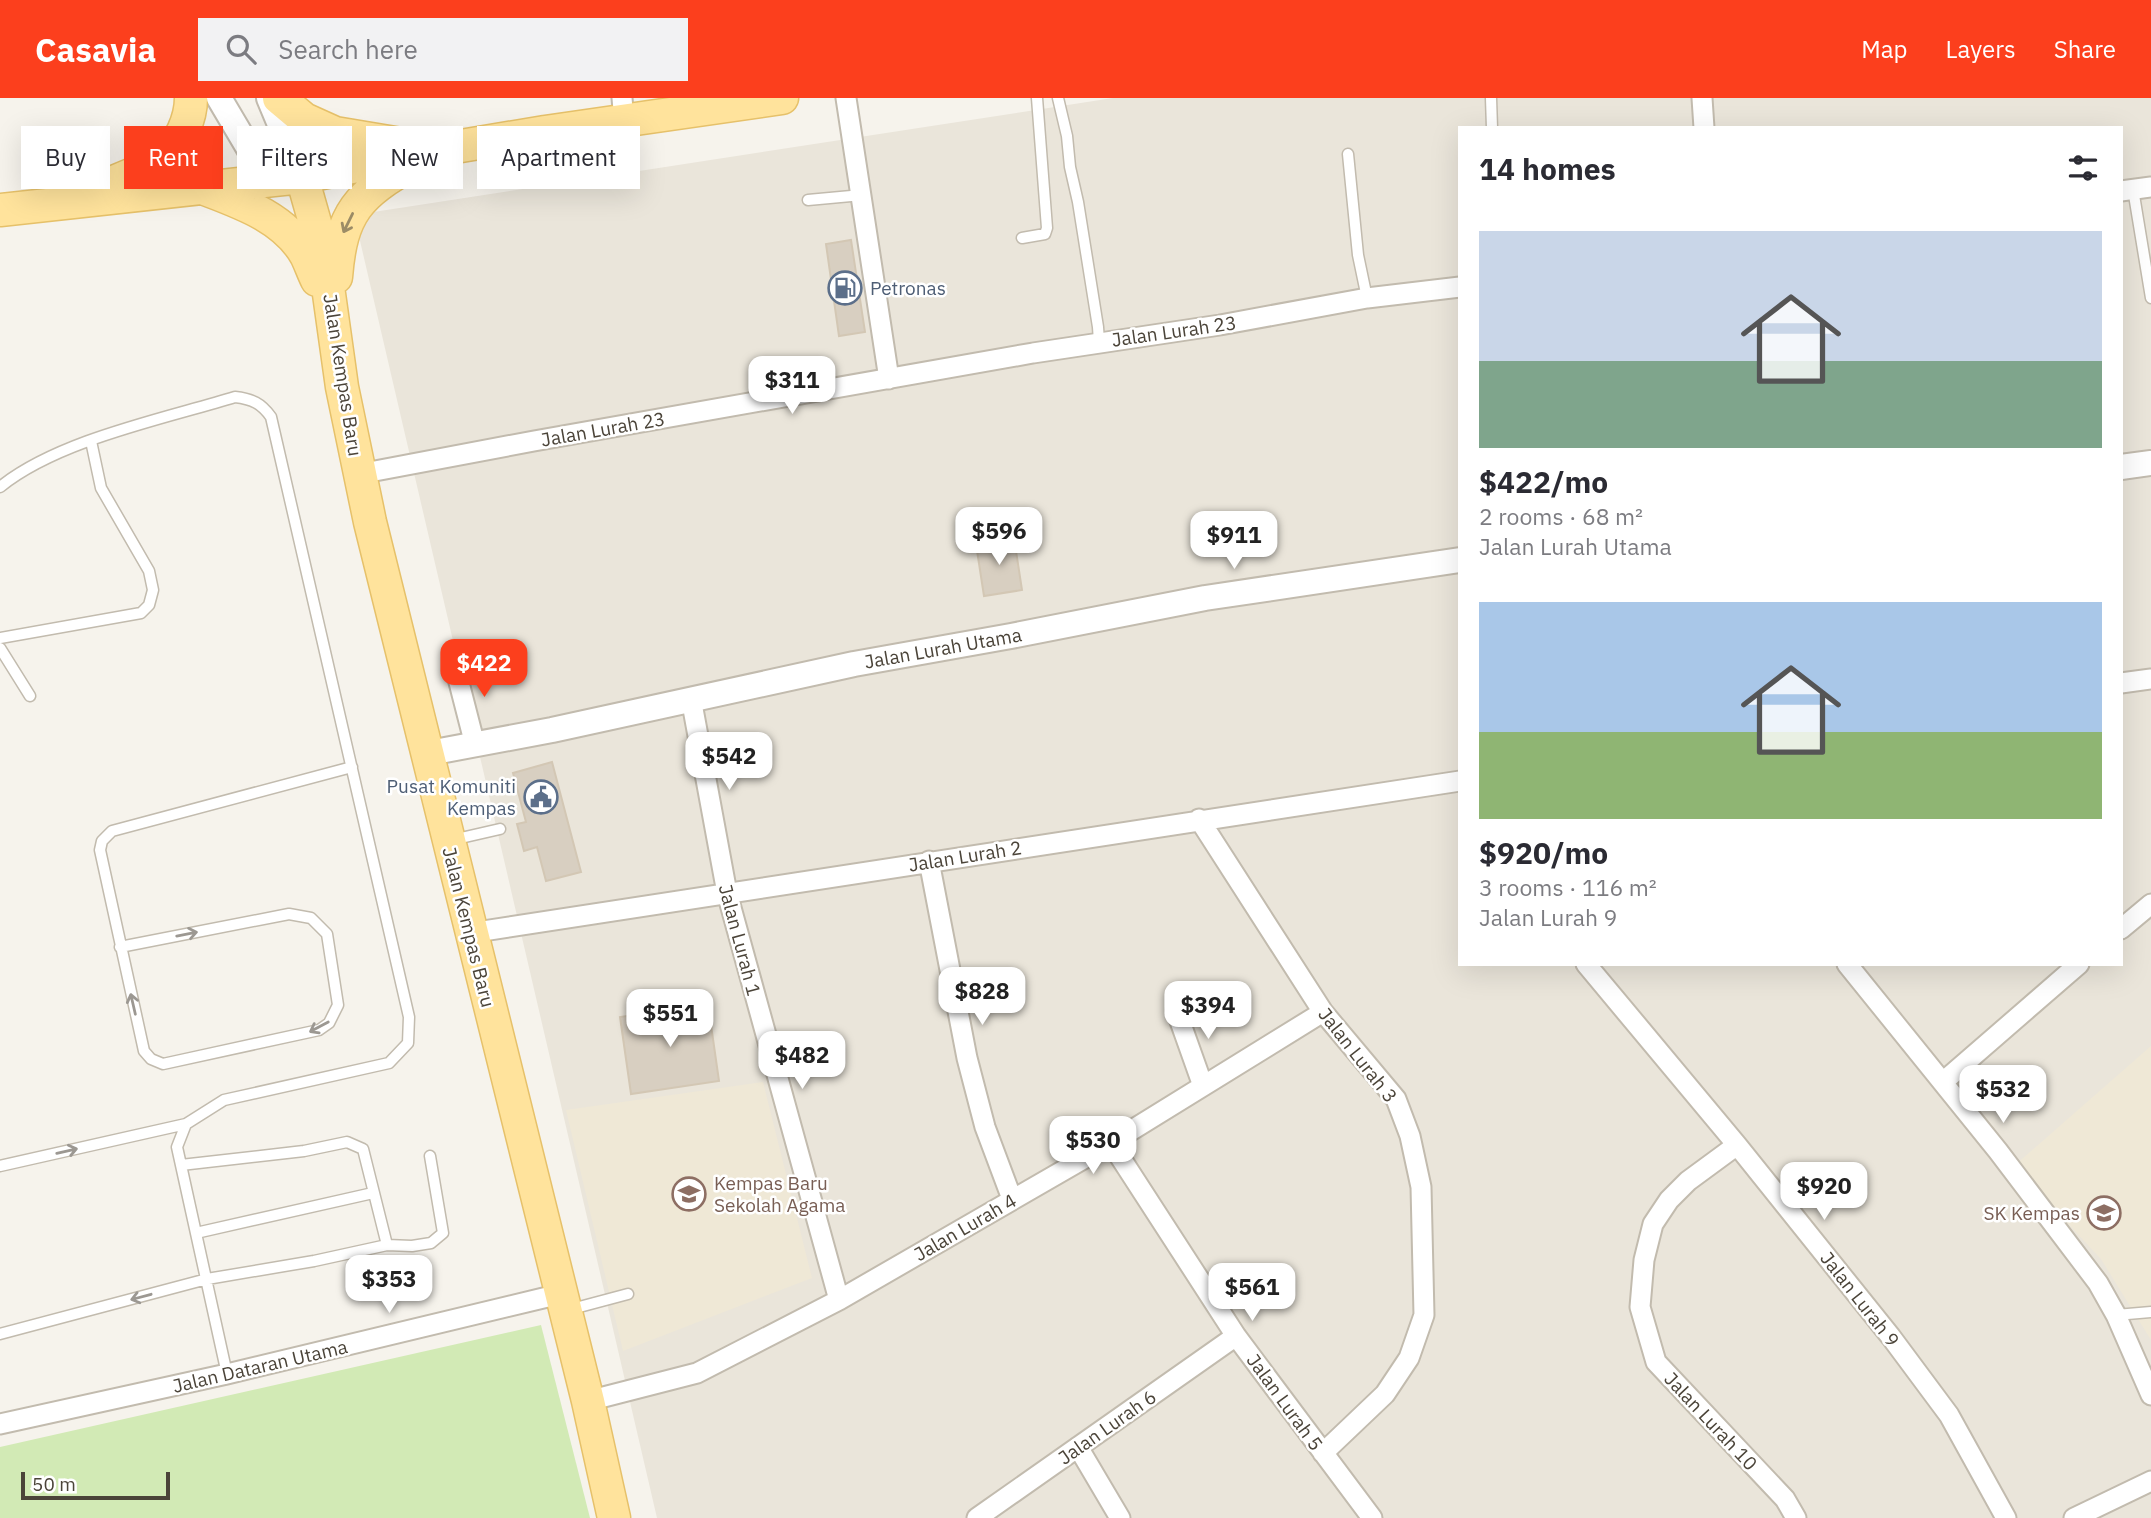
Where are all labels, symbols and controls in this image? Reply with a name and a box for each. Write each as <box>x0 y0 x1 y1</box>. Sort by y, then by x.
search box <box>198 18 688 81</box>
text: Casavia <box>35 28 156 71</box>
icon: search <box>222 30 260 68</box>
text: Search here <box>278 32 418 66</box>
text: Map <box>1861 33 1908 65</box>
text: Layers <box>1946 33 2016 65</box>
text: Share <box>2054 33 2116 65</box>
chip: Buy <box>21 126 110 189</box>
chip: Rent <box>124 126 223 189</box>
chip: Filters <box>237 126 352 189</box>
chip: New <box>366 126 463 189</box>
chip: Apartment <box>477 126 640 189</box>
text: 14 homes <box>1479 149 1616 188</box>
icon: filters <box>2064 149 2102 187</box>
one-way arrow <box>341 212 354 233</box>
fuel station icon: Petronas <box>826 269 864 307</box>
place label: Petronas <box>870 276 946 300</box>
icon: home <box>1728 276 1854 402</box>
street label: Jalan Kempas Baru <box>318 292 368 458</box>
street label: Jalan Lurah 23 <box>1110 310 1238 352</box>
pin: $311 <box>751 356 833 416</box>
text: $311 <box>764 364 820 394</box>
street label: Jalan Lurah 23 <box>539 406 667 452</box>
text: $422/mo <box>1479 462 1608 501</box>
text: 2 rooms · 68 m² <box>1479 501 1643 531</box>
pin: $596 <box>958 508 1040 567</box>
pin: $911 <box>1193 512 1275 571</box>
text: $596 <box>971 515 1027 545</box>
text: $911 <box>1206 519 1262 549</box>
text: Jalan Lurah Utama <box>1479 531 1672 561</box>
street label: Jalan Lurah Utama <box>862 622 1024 674</box>
pin: $422 <box>443 640 525 699</box>
text: $422 <box>456 647 512 677</box>
icon: home <box>1728 647 1854 773</box>
pin: $542 <box>688 732 770 792</box>
text: $542 <box>701 740 757 770</box>
place label: Pusat Komuniti Kempas <box>387 774 516 820</box>
public building icon: Pusat Komuniti Kempas <box>522 778 560 816</box>
text: $920/mo <box>1479 833 1608 872</box>
street label: Jalan Lurah 2 <box>907 835 1023 877</box>
street label: Jalan Kempas Baru <box>437 844 501 1010</box>
text: 3 rooms · 116 m² <box>1479 872 1657 902</box>
street label: Jalan Lurah 1 <box>714 882 766 998</box>
text: Jalan Lurah 9 <box>1479 902 1617 932</box>
one-way arrow <box>175 926 198 940</box>
pin: $828 <box>941 968 1023 1027</box>
text: $828 <box>954 975 1010 1005</box>
pin: $394 <box>1167 982 1249 1041</box>
text: $394 <box>1180 989 1236 1019</box>
pin: $551 <box>629 990 711 1049</box>
one-way arrow <box>126 993 139 1016</box>
text: $551 <box>642 997 698 1027</box>
street label: Jalan Lurah 3 <box>1313 1003 1403 1107</box>
one-way arrow <box>309 1020 329 1034</box>
pin: $482 <box>761 1032 843 1091</box>
text: $482 <box>774 1039 830 1069</box>
pin: $532 <box>1962 1066 2044 1125</box>
text: $532 <box>1975 1073 2031 1103</box>
pin: $530 <box>1052 1116 1134 1176</box>
text: $530 <box>1065 1124 1121 1154</box>
one-way arrow <box>55 1144 78 1157</box>
pin: $920 <box>1783 1162 1865 1222</box>
text: $920 <box>1796 1170 1852 1200</box>
place label: Kempas Baru Sekolah Agama <box>714 1171 845 1217</box>
school or university icon: Kempas Baru Sekolah Agama <box>670 1175 708 1213</box>
street label: Jalan Lurah 4 <box>910 1188 1020 1266</box>
school or university icon: SK Kempas <box>2085 1194 2123 1232</box>
place label: SK Kempas <box>1983 1201 2080 1225</box>
street label: Jalan Lurah 9 <box>1815 1247 1905 1351</box>
pin: $353 <box>348 1256 430 1315</box>
text: $353 <box>361 1263 417 1293</box>
pin: $561 <box>1211 1264 1293 1323</box>
text: $561 <box>1224 1271 1280 1301</box>
one-way arrow <box>130 1291 152 1304</box>
street label: Jalan Dataran Utama <box>170 1334 350 1398</box>
street label: Jalan Lurah 5 <box>1242 1349 1328 1455</box>
street label: Jalan Lurah 10 <box>1659 1367 1763 1475</box>
street label: Jalan Lurah 6 <box>1053 1384 1161 1470</box>
scale bar <box>21 1469 170 1501</box>
text: 50 m <box>32 1472 76 1496</box>

